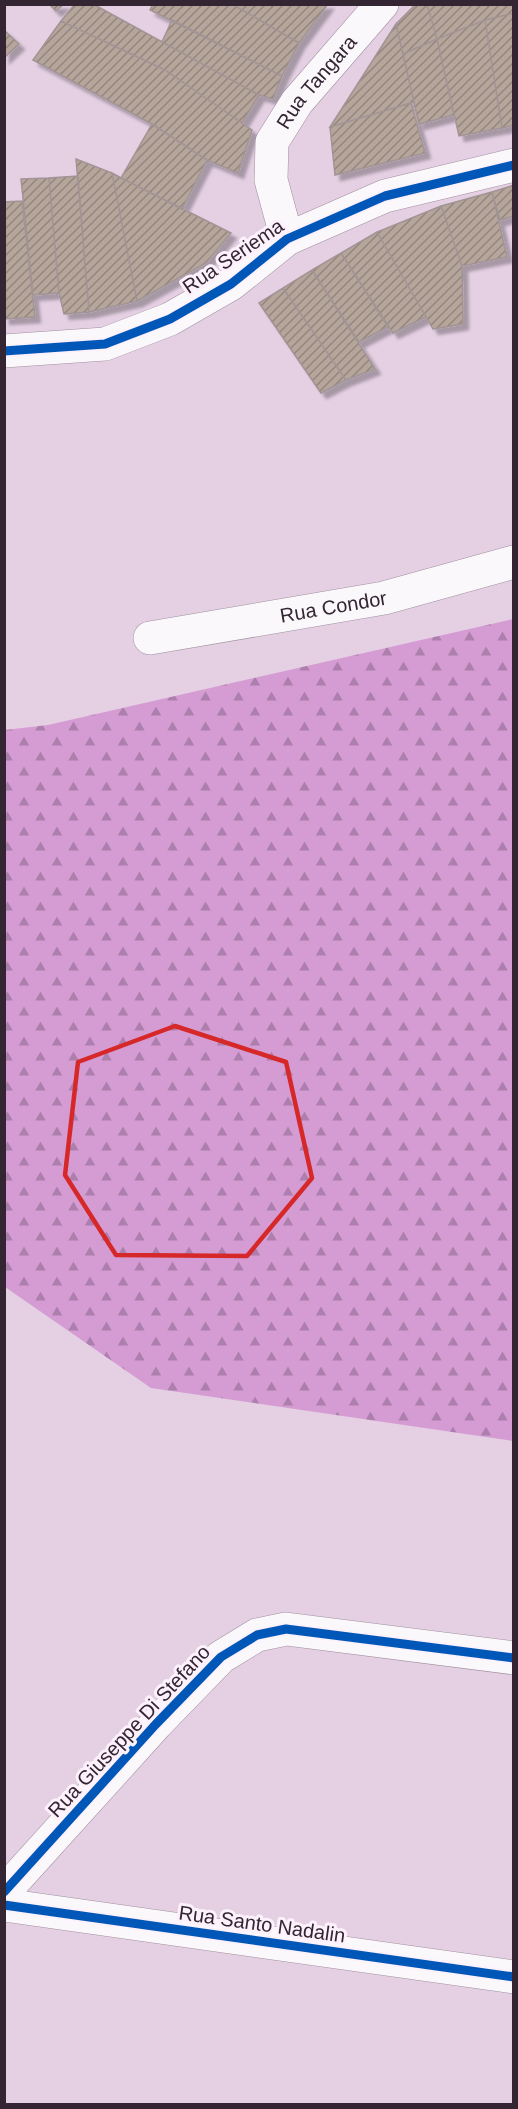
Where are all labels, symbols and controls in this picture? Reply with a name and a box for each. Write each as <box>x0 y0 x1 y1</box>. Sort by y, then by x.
street label: Rua Tangara <box>272 30 361 133</box>
street label: Rua Seriema <box>178 214 288 298</box>
street label: Rua Condor <box>278 587 389 627</box>
street label: Rua Giuseppe Di Stefano <box>44 1641 214 1821</box>
street label: Rua Santo Nadalin <box>177 1901 347 1947</box>

